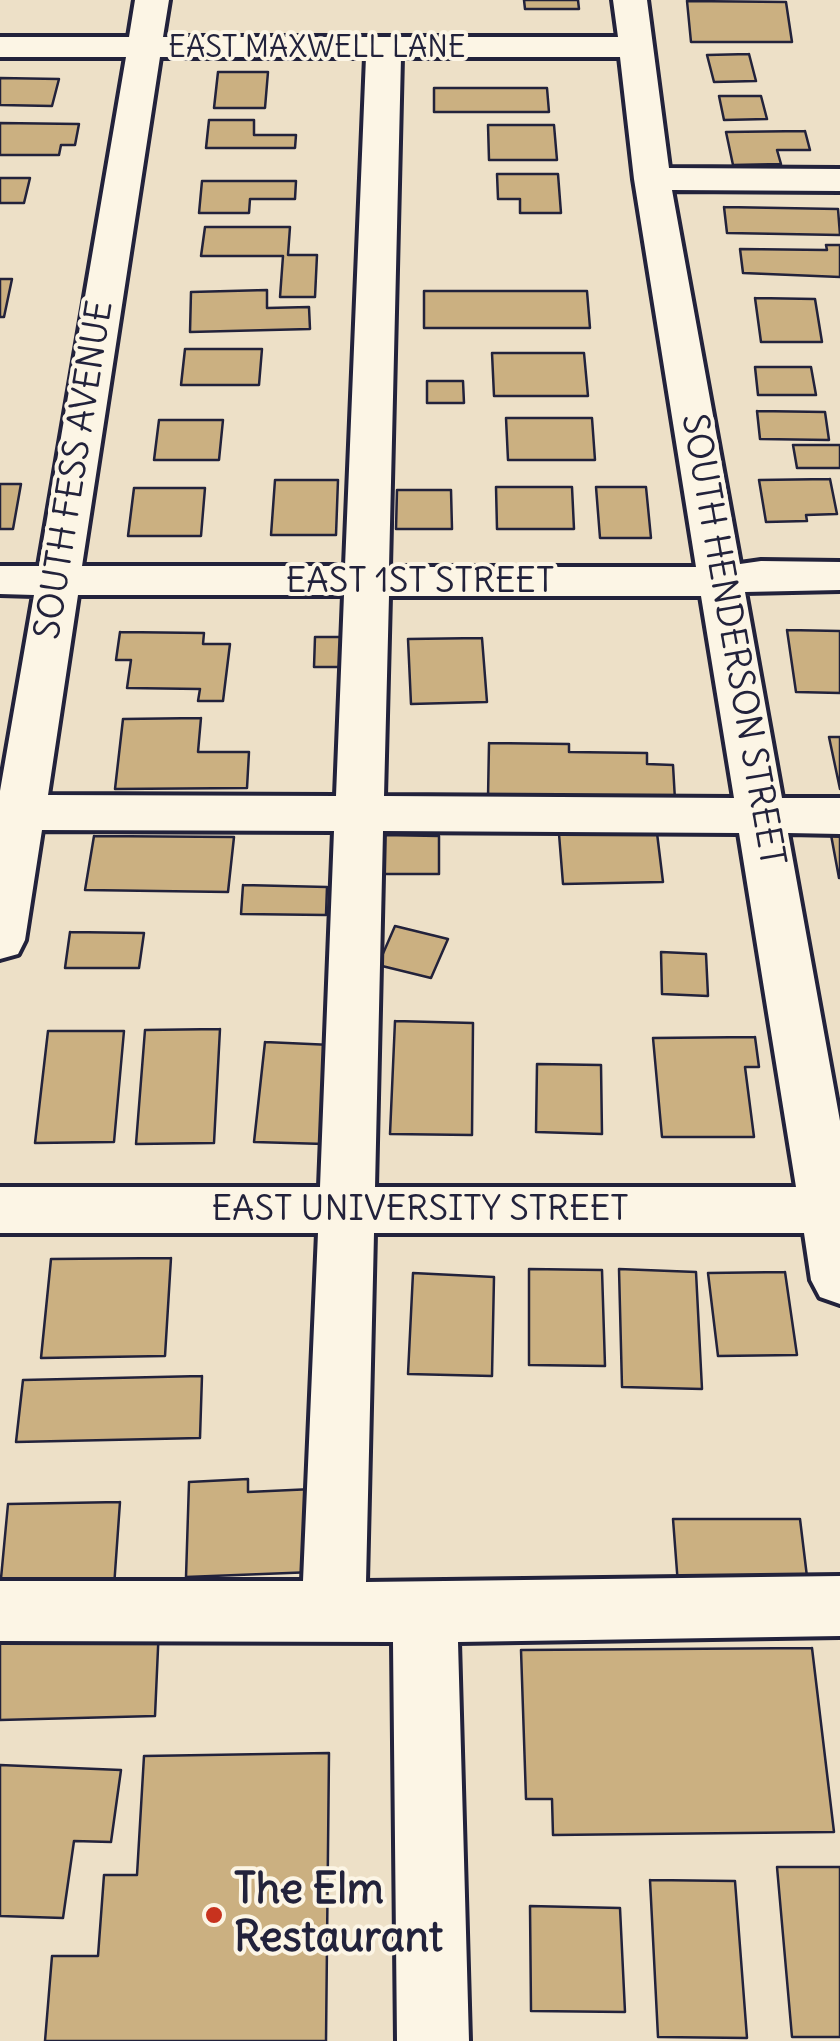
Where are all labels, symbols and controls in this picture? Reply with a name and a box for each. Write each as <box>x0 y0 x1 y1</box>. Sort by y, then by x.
street label: EAST MAXWELL LANE <box>168 30 466 66</box>
street label: SOUTH FESS AVENUE <box>27 298 123 642</box>
street label: SOUTH HENDERSON STREET <box>672 411 792 869</box>
street label: EAST 1ST STREET <box>286 561 554 603</box>
street label: EAST UNIVERSITY STREET <box>211 1189 629 1231</box>
place label: The Elm Restaurant <box>234 1866 443 1964</box>
marker: The Elm Restaurant <box>203 1904 225 1926</box>

